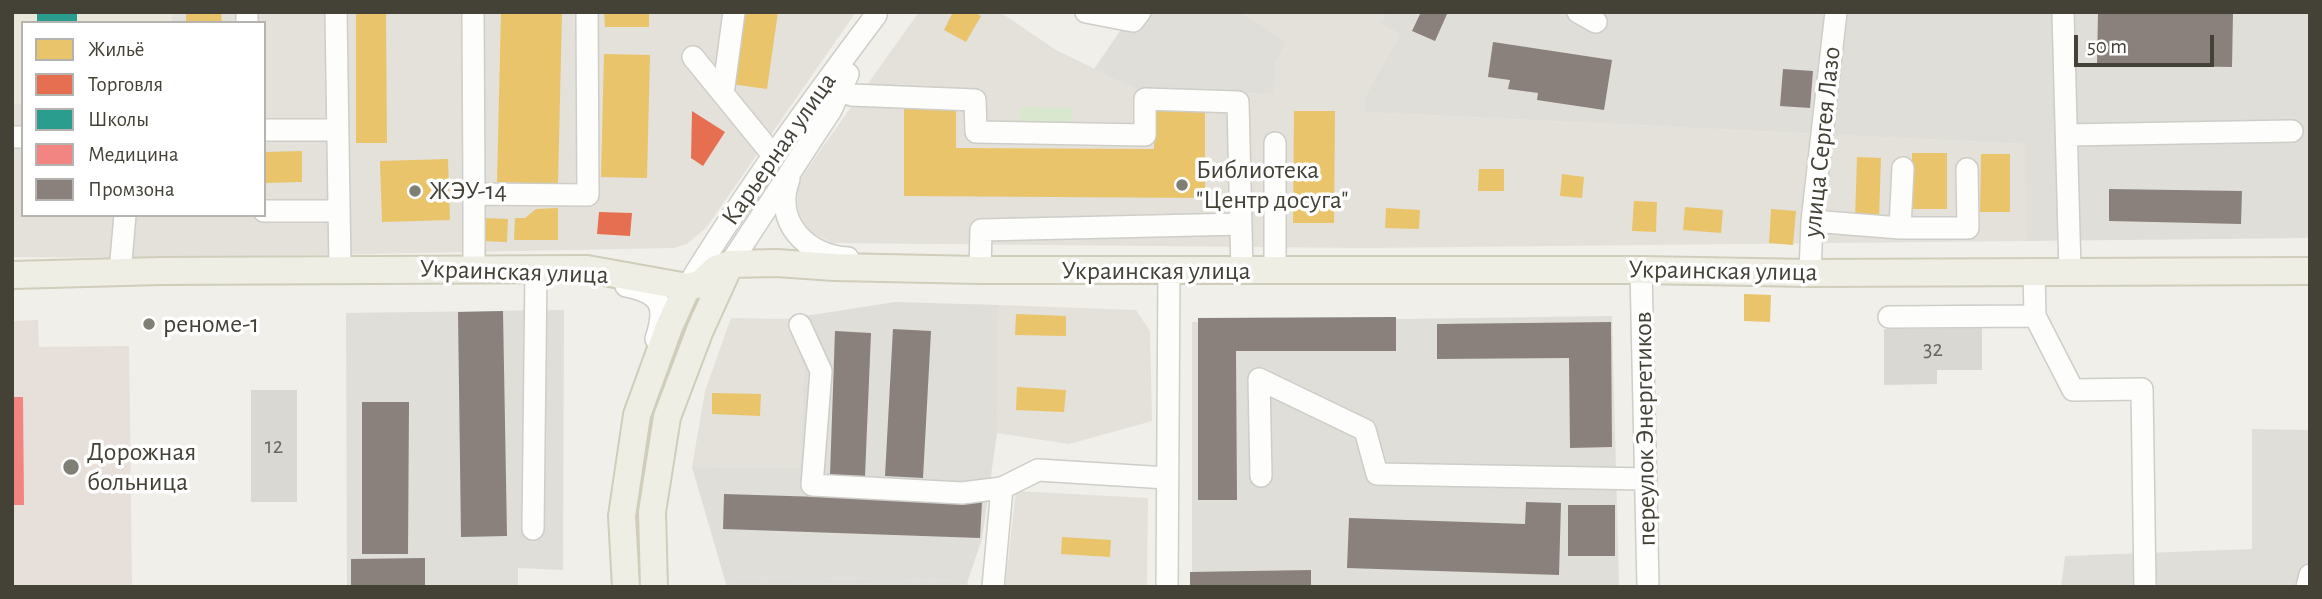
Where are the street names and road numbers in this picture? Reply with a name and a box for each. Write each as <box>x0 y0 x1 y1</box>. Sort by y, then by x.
street label: улица Сергея Лазо <box>1796 45 1848 239</box>
street label: Карьерная улица <box>715 67 843 231</box>
street label: Украинская улица <box>419 253 609 291</box>
street label: Украинская улица <box>1628 254 1818 288</box>
street label: Украинская улица <box>1061 255 1251 287</box>
street label: переулок Энергетиков <box>1627 311 1663 547</box>

